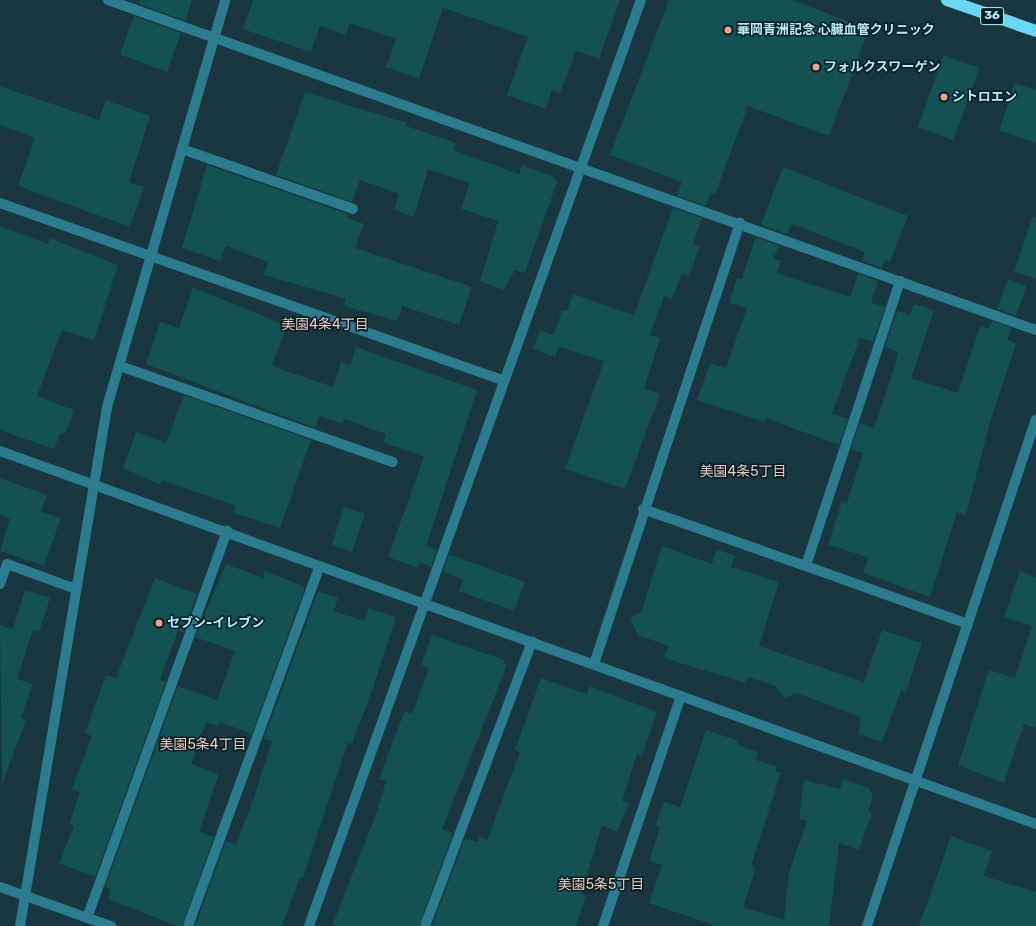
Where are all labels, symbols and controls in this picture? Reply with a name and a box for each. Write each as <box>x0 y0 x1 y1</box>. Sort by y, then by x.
road number: 36 <box>980 6 1004 26</box>
place label: 華岡青洲記念 心臓血管クリニック <box>737 22 935 38</box>
marker: 華岡青洲記念 心臓血管クリニック <box>722 24 734 36</box>
place label: フォルクスワーゲン <box>824 59 941 75</box>
marker: フォルクスワーゲン <box>811 62 821 72</box>
place label: シトロエン <box>952 89 1017 105</box>
marker: シトロエン <box>939 92 949 102</box>
district label: 美園4条4丁目 <box>281 317 369 333</box>
district label: 美園4条5丁目 <box>699 464 787 480</box>
place label: セブン-イレブン <box>167 615 264 631</box>
marker: セブン-イレブン <box>154 618 164 628</box>
district label: 美園5条4丁目 <box>159 737 247 753</box>
district label: 美園5条5丁目 <box>558 877 644 893</box>

